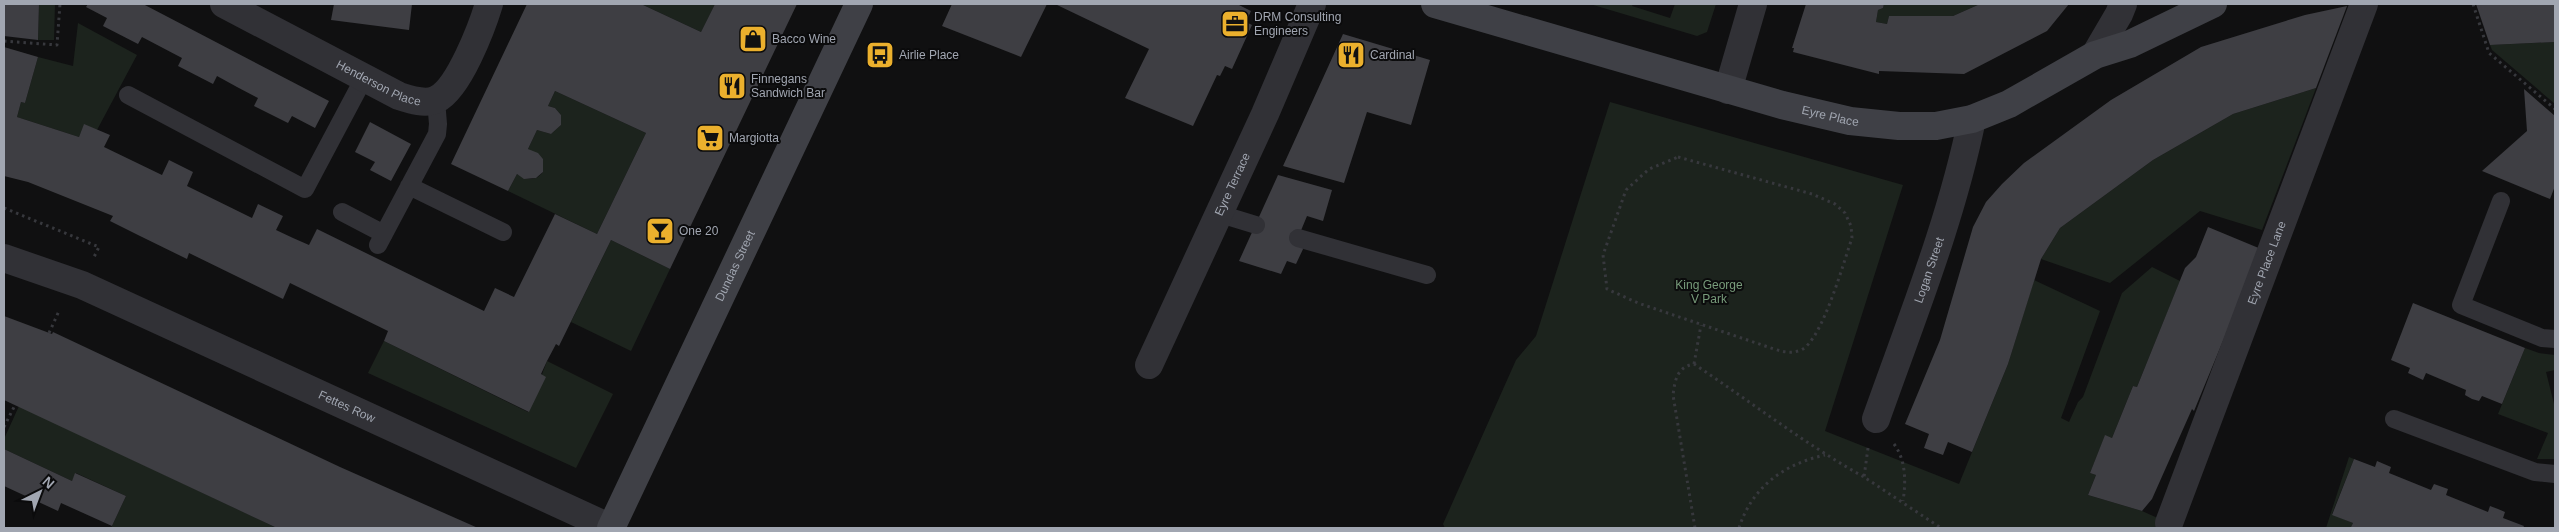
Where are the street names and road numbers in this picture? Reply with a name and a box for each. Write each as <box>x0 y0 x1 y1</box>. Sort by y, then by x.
street label: Henderson Place <box>334 57 422 109</box>
street label: Eyre Place <box>1800 103 1860 129</box>
street label: Eyre Terrace <box>1212 150 1253 218</box>
street label: Eyre Place Lane <box>2245 219 2289 307</box>
street label: Dundas Street <box>712 228 758 304</box>
street label: Logan Street <box>1911 235 1947 305</box>
street label: Fettes Row <box>316 388 378 426</box>

